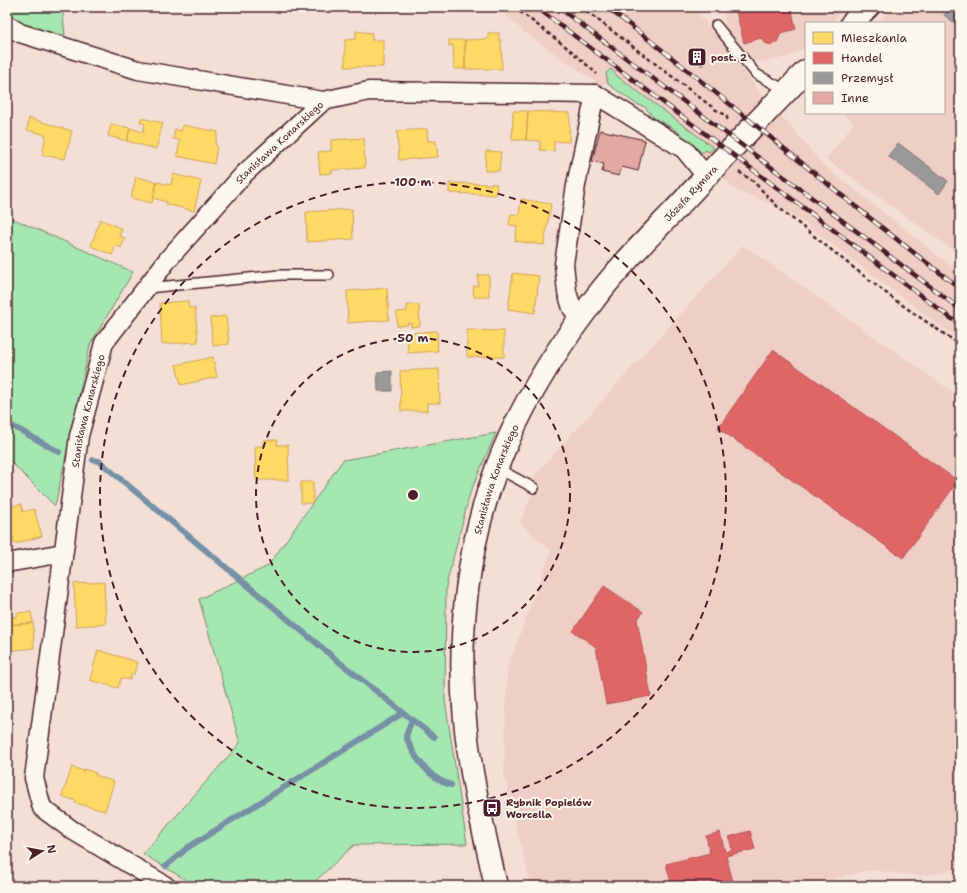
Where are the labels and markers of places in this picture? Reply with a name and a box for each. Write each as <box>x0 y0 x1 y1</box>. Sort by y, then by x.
building icon: post. 2 <box>686 46 708 68</box>
place label: post. 2 <box>711 51 747 64</box>
centre of rings <box>406 488 420 502</box>
place label: Rybnik Popielów Worcella <box>506 796 592 821</box>
bus stop icon: Rybnik Popielów Worcella <box>481 797 503 819</box>

